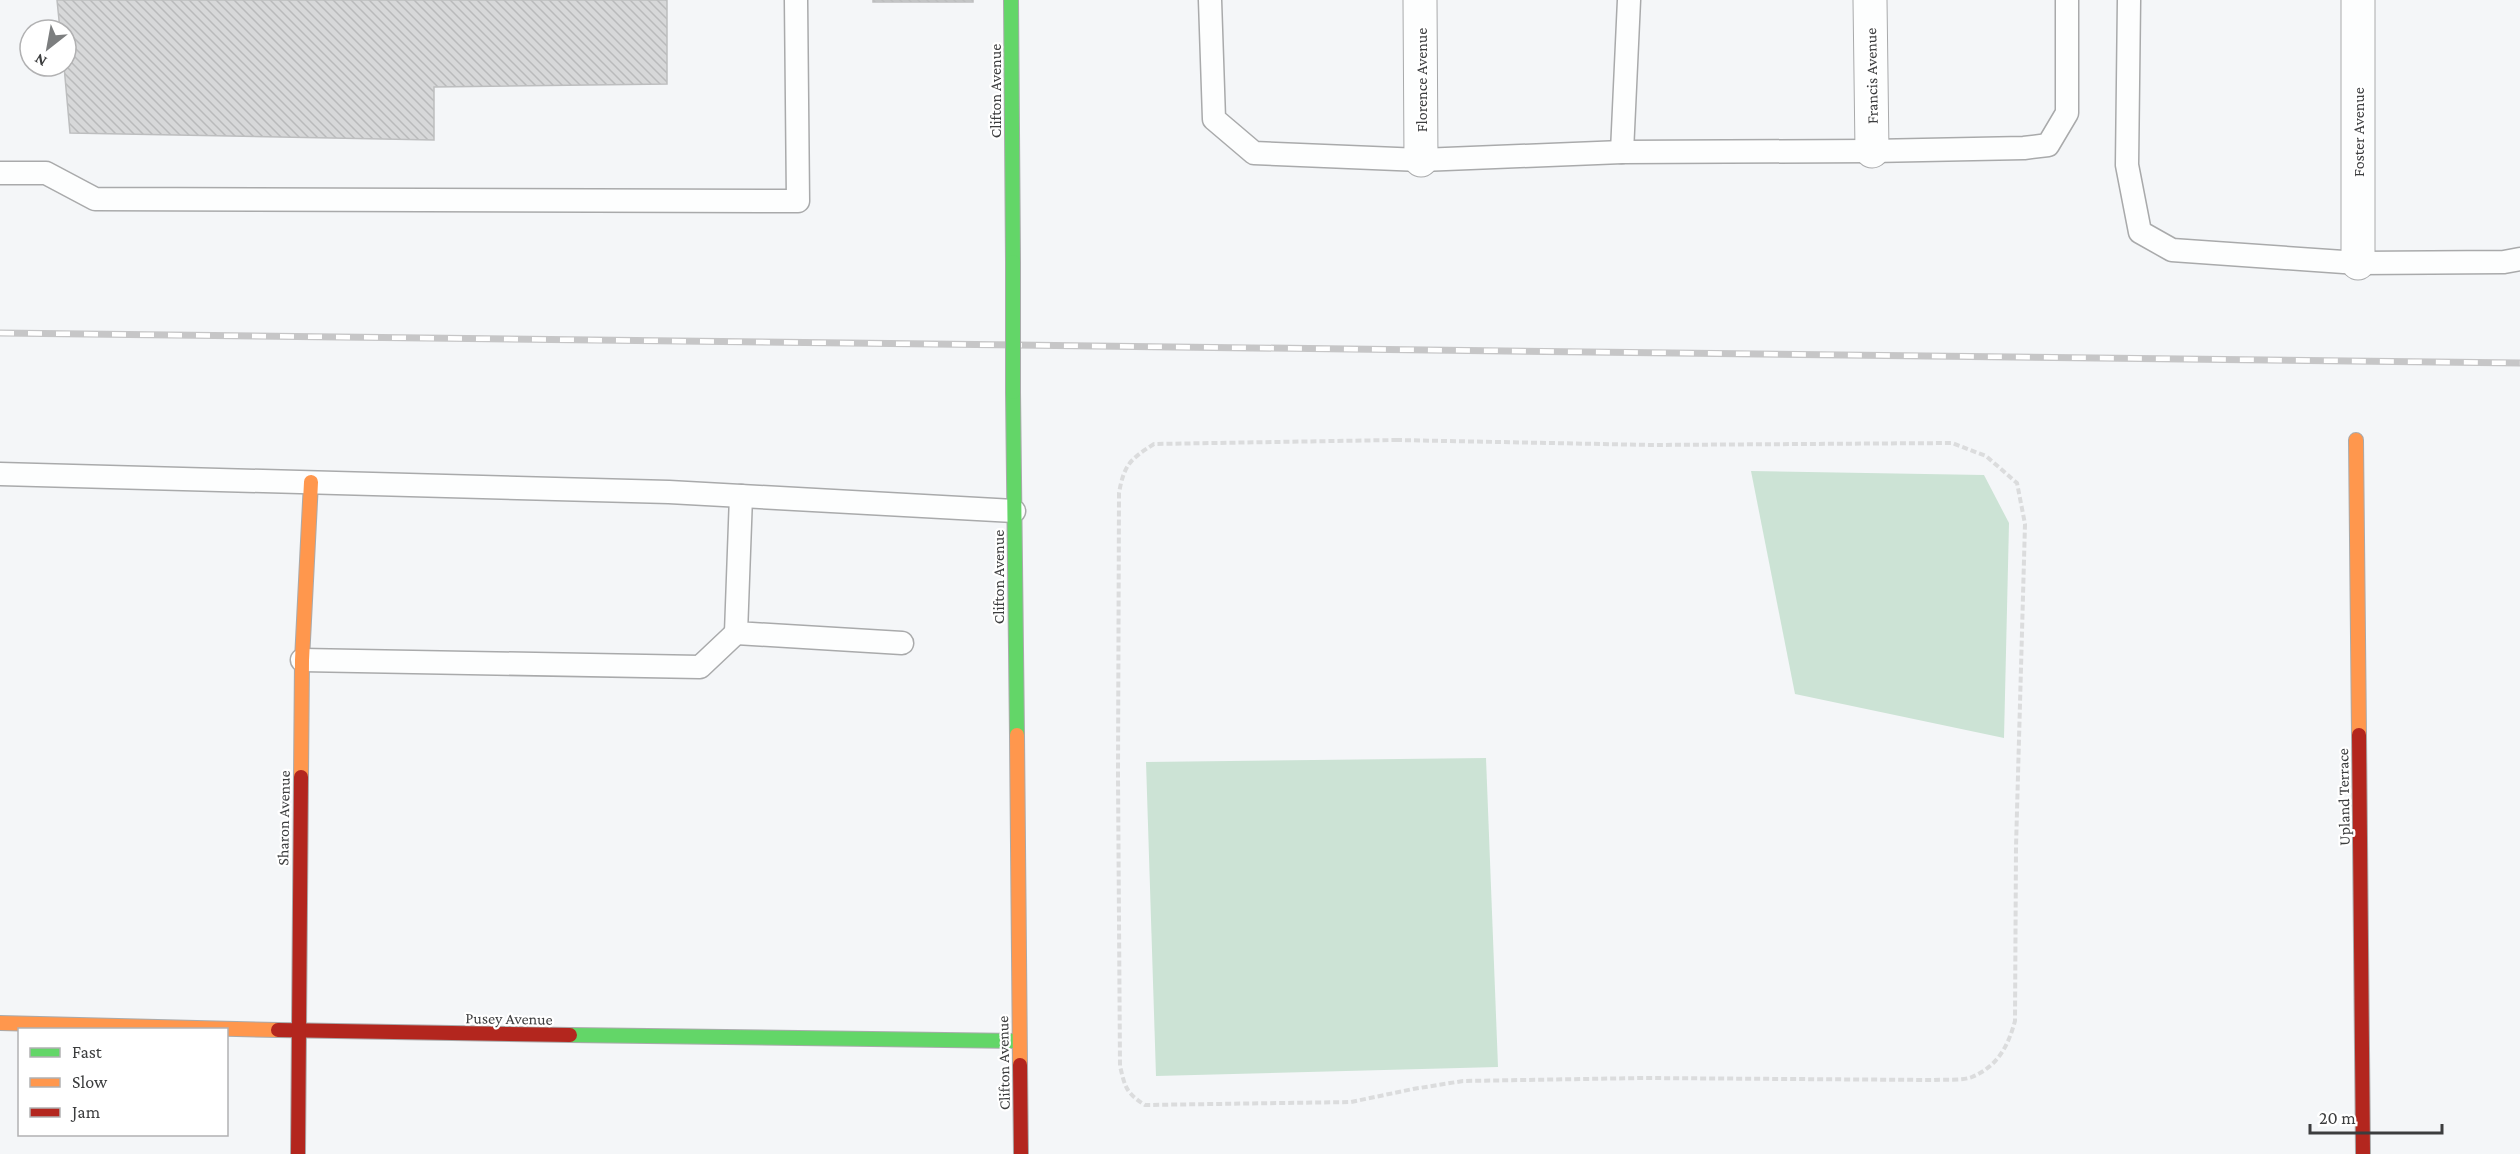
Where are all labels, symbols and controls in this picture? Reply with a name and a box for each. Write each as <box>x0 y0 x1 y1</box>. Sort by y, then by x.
north arrow <box>18 18 78 78</box>
street label: Florence Avenue <box>1413 28 1430 132</box>
street label: Francis Avenue <box>1862 28 1881 124</box>
street label: Clifton Avenue <box>987 44 1004 138</box>
text: N <box>31 50 50 71</box>
street label: Foster Avenue <box>2350 87 2367 177</box>
street label: Clifton Avenue <box>990 530 1007 624</box>
street label: Upland Terrace <box>2334 748 2354 846</box>
street label: Sharon Avenue <box>274 770 293 866</box>
street label: Pusey Avenue <box>465 1009 553 1029</box>
street label: Clifton Avenue <box>994 1016 1013 1110</box>
legend <box>18 1028 228 1136</box>
text: Fast <box>72 1042 103 1062</box>
text: Slow <box>72 1072 108 1092</box>
scale bar <box>2310 1097 2442 1135</box>
text: Jam <box>70 1102 101 1122</box>
text: 20 m <box>2319 1108 2356 1128</box>

